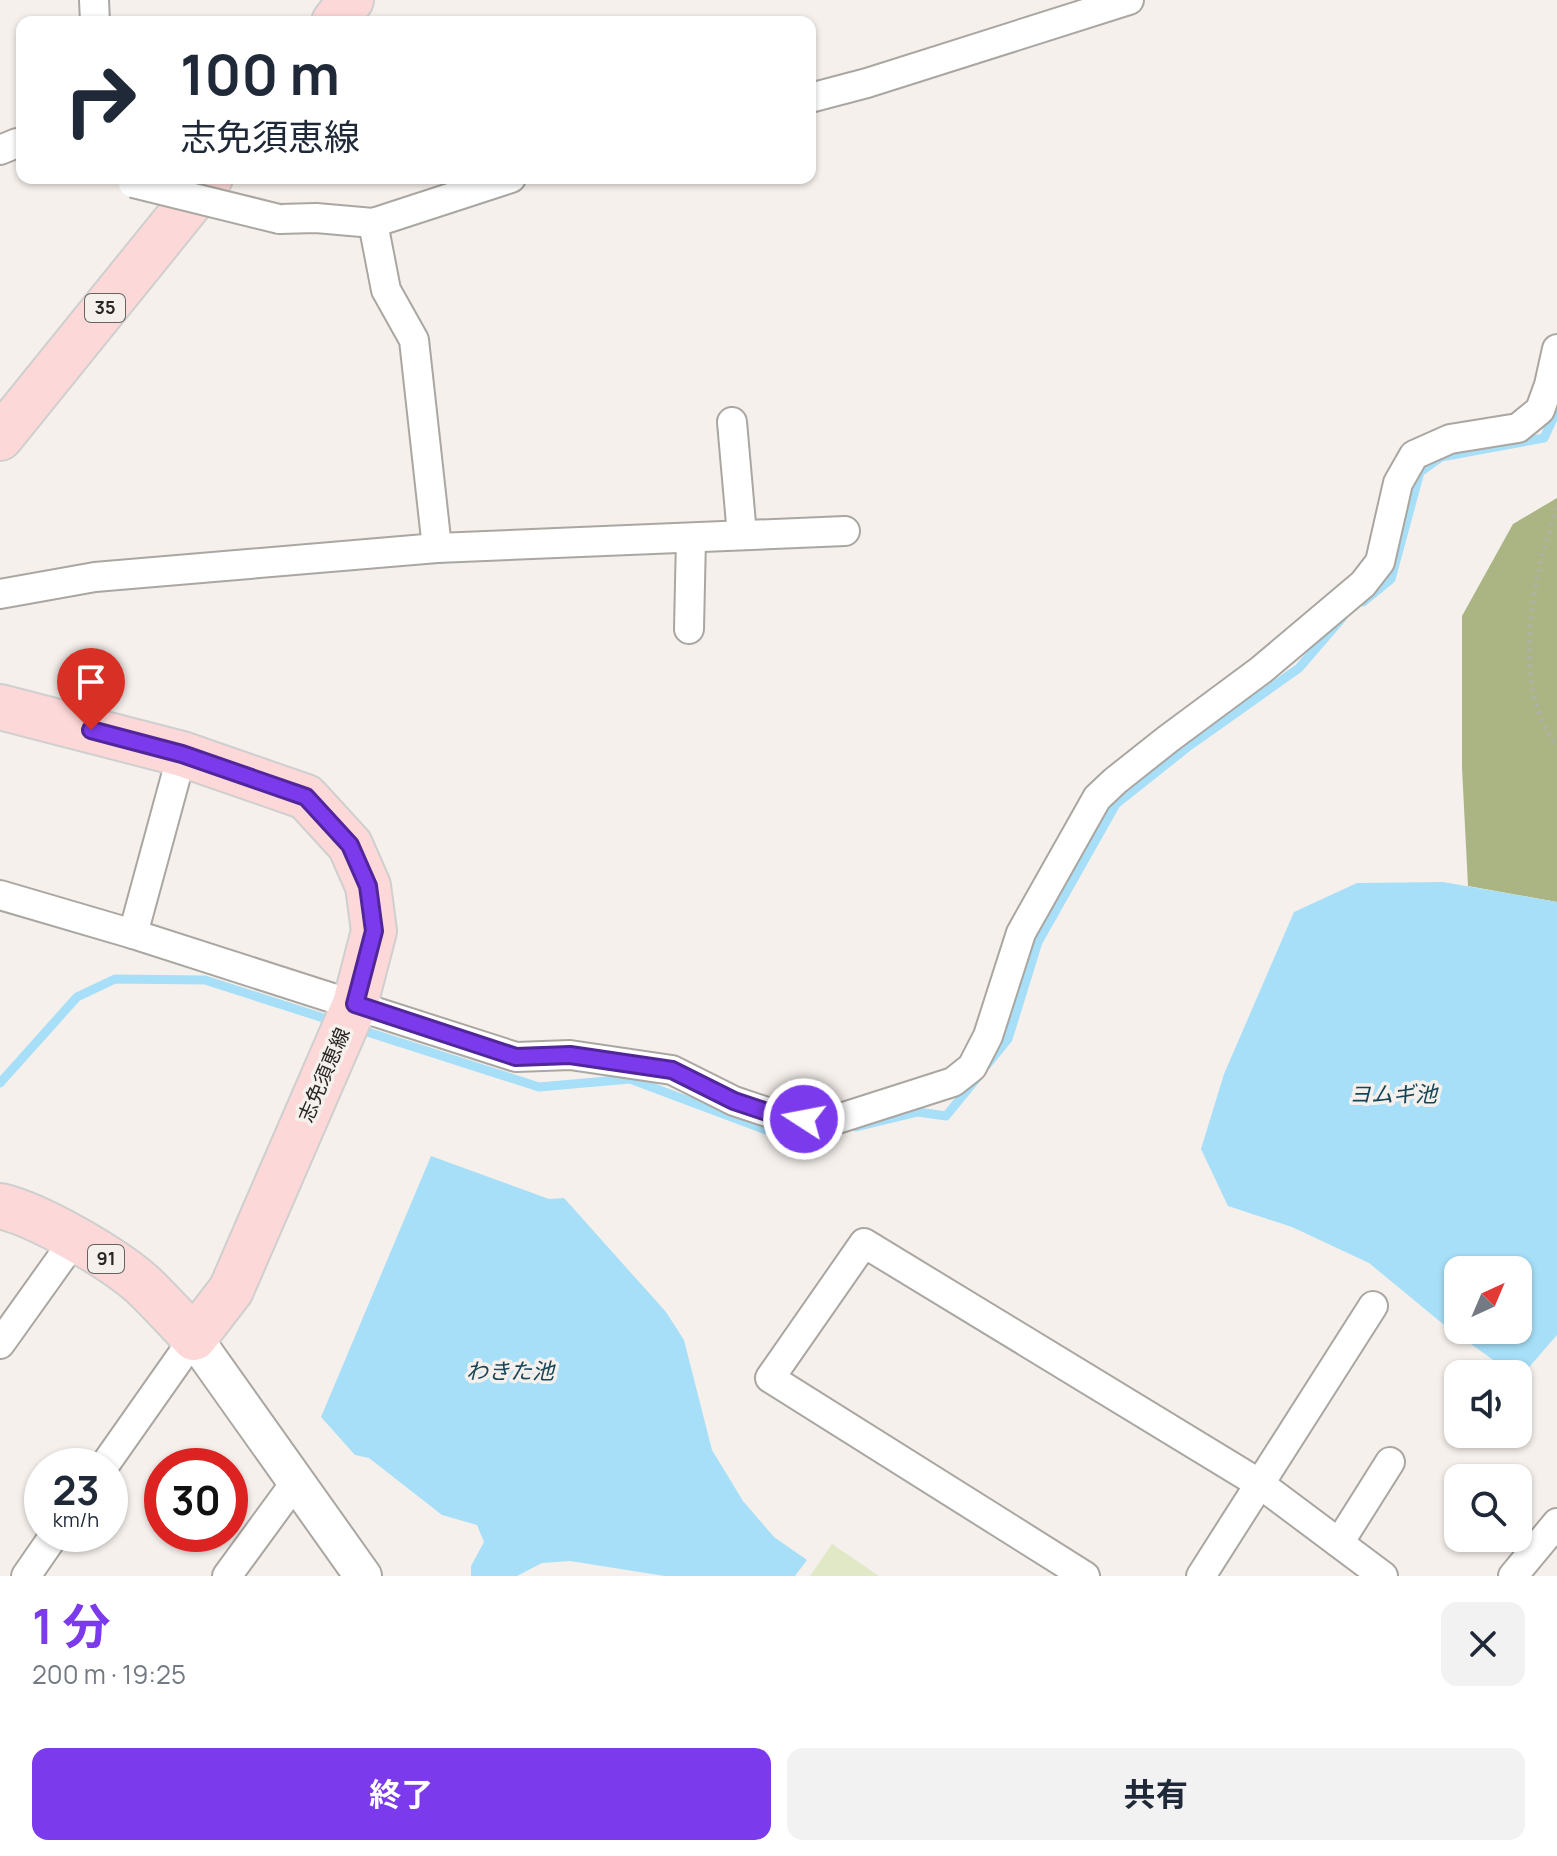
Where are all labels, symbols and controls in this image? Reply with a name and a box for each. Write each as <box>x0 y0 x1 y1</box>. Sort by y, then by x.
text: 100 m <box>180 35 340 112</box>
icon: right <box>48 48 152 152</box>
text: 志免須恵線 <box>180 112 360 161</box>
road number: 35 <box>85 294 125 322</box>
pin <box>57 648 125 730</box>
icon: arrive <box>69 660 113 704</box>
street label: 志免須恵線 <box>292 1024 356 1126</box>
position arrow <box>762 1077 846 1161</box>
water label: ヨムギ池 <box>1349 1079 1439 1109</box>
road number: 91 <box>88 1245 124 1273</box>
north arrow <box>1444 1256 1532 1344</box>
map controls <box>1444 1256 1532 1552</box>
water label: わきた池 <box>466 1356 556 1386</box>
button: sound <box>1444 1360 1532 1448</box>
speed limit sign: 30 <box>144 1448 248 1552</box>
text: 23 <box>52 1462 100 1517</box>
button: search <box>1444 1464 1532 1552</box>
text: km/h <box>53 1506 99 1533</box>
text: 1 分 <box>32 1593 111 1658</box>
button: close <box>1441 1602 1525 1686</box>
text: 200 m · 19:25 <box>32 1656 186 1692</box>
button: 終了 <box>32 1748 771 1840</box>
button: 共有 <box>787 1748 1525 1840</box>

